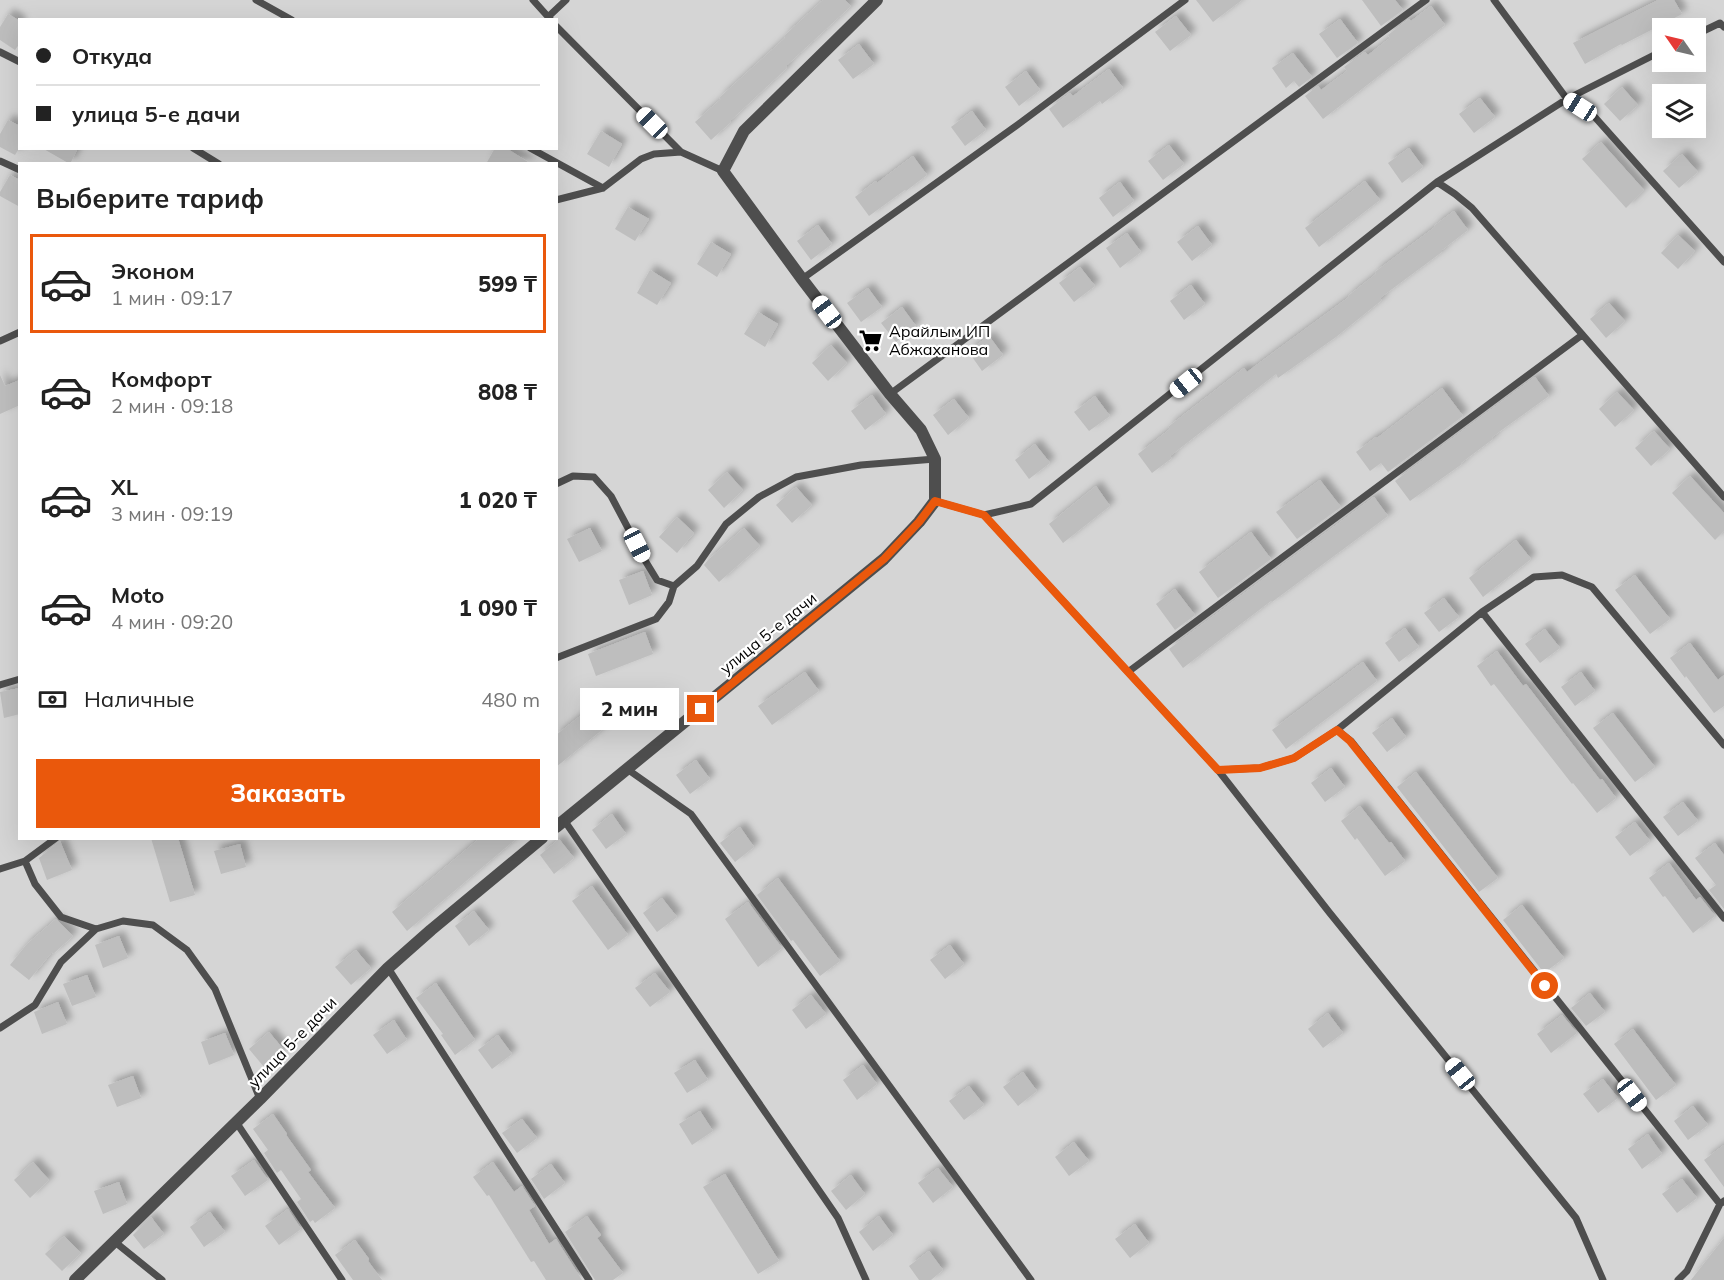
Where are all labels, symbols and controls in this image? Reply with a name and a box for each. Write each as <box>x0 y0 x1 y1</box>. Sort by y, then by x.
north arrow <box>1652 18 1706 72</box>
map controls <box>1652 18 1706 138</box>
text: Откуда <box>72 42 152 70</box>
button: layers <box>1652 84 1706 138</box>
car <box>1560 90 1600 124</box>
text: улица 5-е дачи <box>72 100 240 128</box>
car <box>633 104 671 142</box>
text: Выберите тариф <box>36 181 264 215</box>
icon: car <box>39 257 93 311</box>
text: Эконом <box>111 257 195 285</box>
text: 599 ₸ <box>478 270 537 298</box>
text: 1 мин · 09:17 <box>111 285 233 310</box>
car <box>809 292 845 332</box>
place label: Арайлым ИП Абжаханова <box>889 321 990 359</box>
supermarket icon: Арайлым ИП Абжаханова <box>858 327 884 353</box>
icon: car <box>39 365 93 419</box>
text: Комфорт <box>111 365 212 393</box>
car <box>1166 365 1206 401</box>
text: 808 ₸ <box>478 378 537 406</box>
text: 2 мин · 09:18 <box>111 393 233 418</box>
icon: car <box>39 473 93 527</box>
text: XL <box>111 473 138 501</box>
text: 1 020 ₸ <box>459 486 537 514</box>
text: 3 мин · 09:19 <box>111 501 233 526</box>
car <box>621 525 653 565</box>
icon: car <box>39 581 93 635</box>
text: Moto <box>111 581 164 609</box>
street label: улица 5-е дачи <box>716 588 820 678</box>
text: 1 090 ₸ <box>459 594 537 622</box>
text: 4 мин · 09:20 <box>111 609 233 634</box>
icon: cash <box>36 683 69 716</box>
text: Наличные <box>84 685 194 713</box>
text: 480 m <box>481 687 540 712</box>
callout: 2 мин <box>581 688 680 730</box>
route end <box>687 695 714 722</box>
text: 2 мин <box>601 696 658 721</box>
button: Заказать <box>36 759 540 828</box>
route start <box>1531 972 1558 999</box>
street label: улица 5-е дачи <box>244 992 340 1092</box>
car <box>1442 1054 1478 1094</box>
car <box>1614 1075 1650 1115</box>

